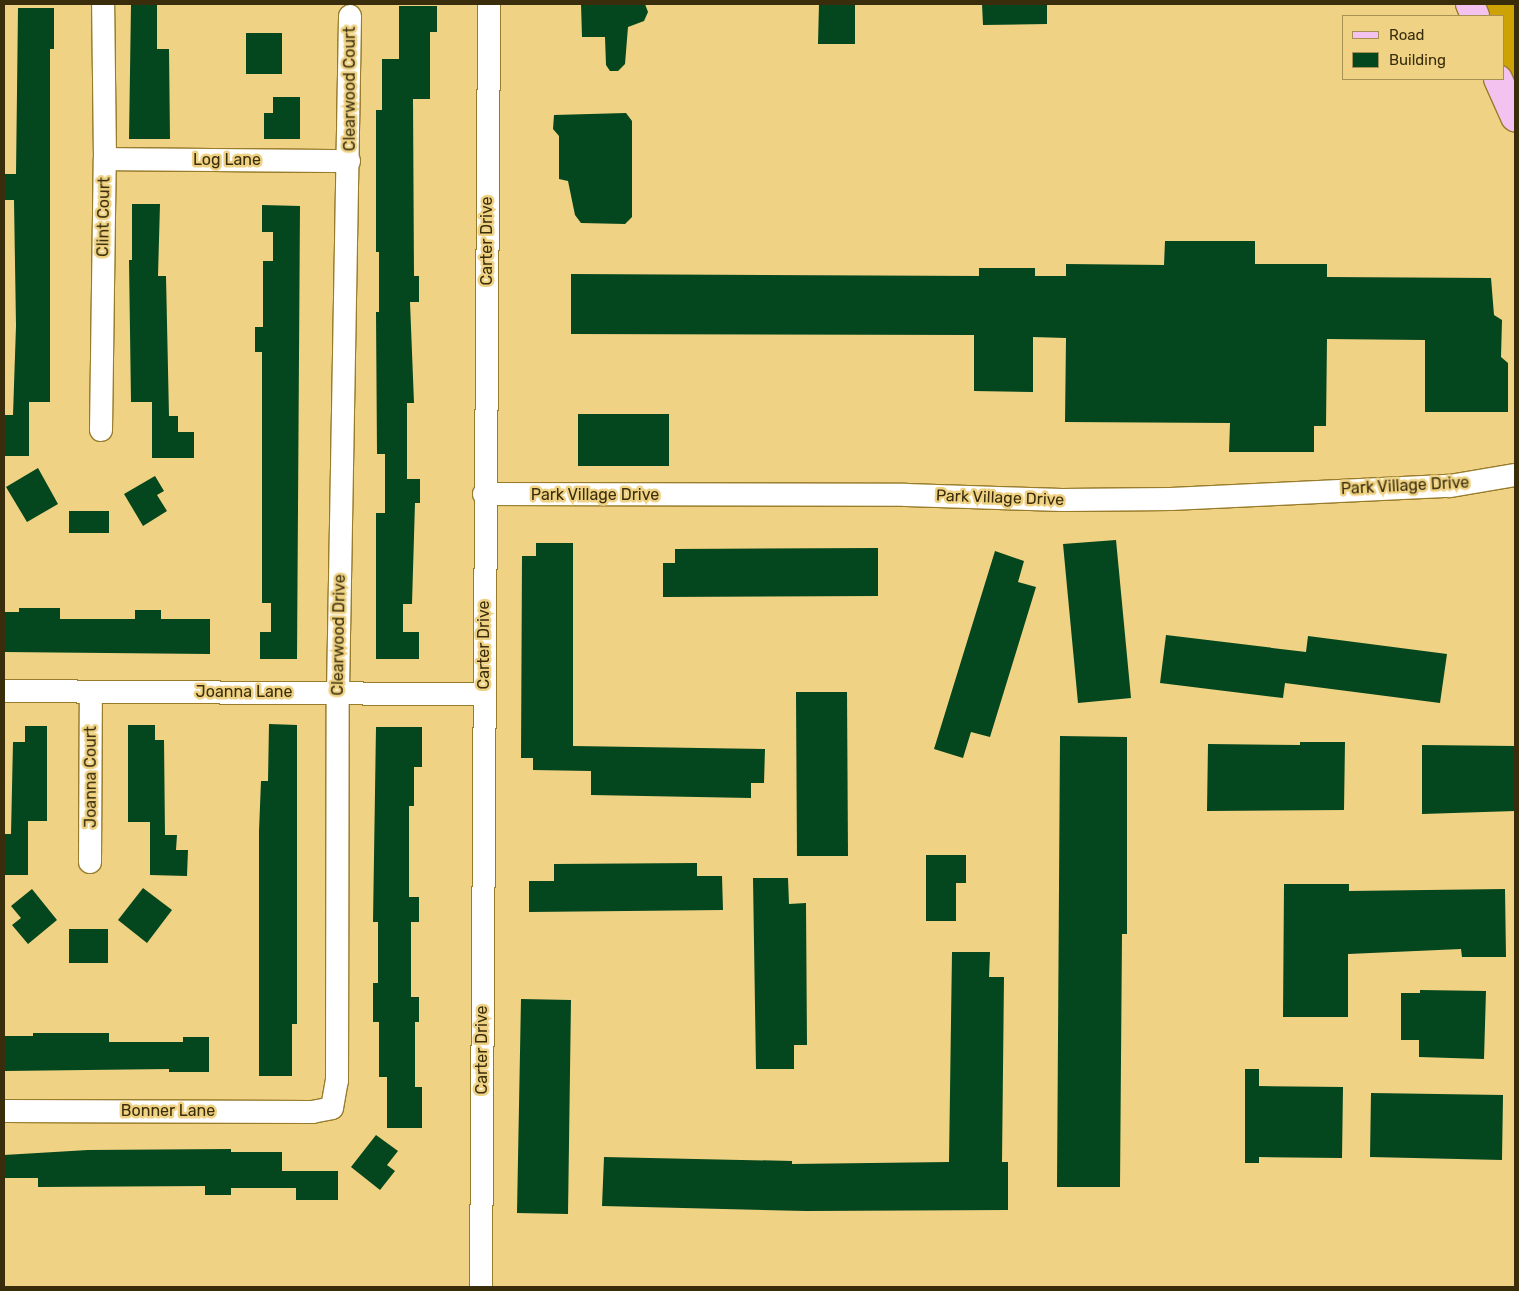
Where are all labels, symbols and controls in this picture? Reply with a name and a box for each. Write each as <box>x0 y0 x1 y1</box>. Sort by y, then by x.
legend <box>1342 15 1504 80</box>
text: Road <box>1389 26 1425 44</box>
street label: Clearwood Court <box>340 27 360 151</box>
text: Building <box>1389 51 1446 69</box>
street label: Log Lane <box>193 150 261 170</box>
street label: Clint Court <box>94 177 114 257</box>
street label: Carter Drive <box>477 196 497 286</box>
street label: Park Village Drive <box>1340 473 1470 499</box>
street label: Park Village Drive <box>530 485 660 505</box>
street label: Park Village Drive <box>935 486 1065 510</box>
street label: Clearwood Drive <box>328 574 350 696</box>
street label: Carter Drive <box>474 600 494 690</box>
street label: Joanna Lane <box>196 682 292 702</box>
street label: Joanna Court <box>81 726 101 828</box>
street label: Carter Drive <box>472 1005 492 1095</box>
street label: Bonner Lane <box>121 1101 215 1121</box>

